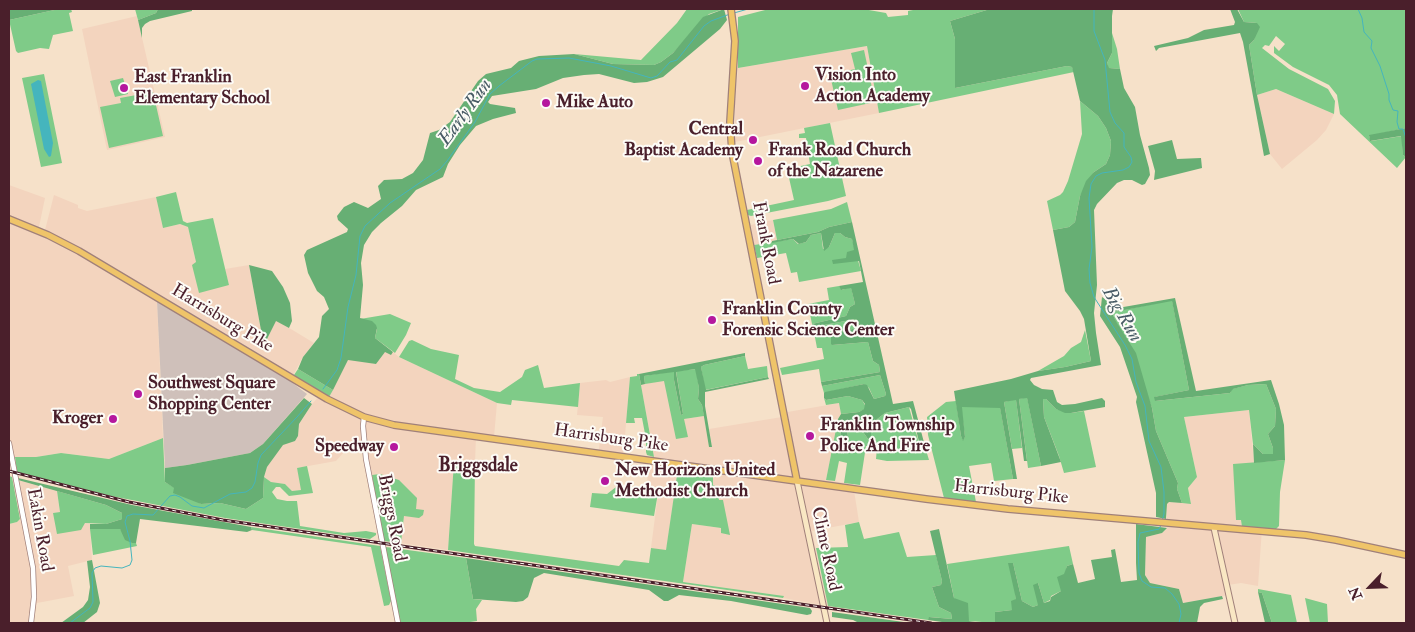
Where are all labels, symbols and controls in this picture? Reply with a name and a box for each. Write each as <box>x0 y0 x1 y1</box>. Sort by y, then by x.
place label: Vision Into Action Academy <box>815 65 930 108</box>
place label: East Franklin Elementary School <box>134 67 270 110</box>
water label: Early Run <box>434 75 498 151</box>
marker: Vision Into Action Academy <box>799 80 811 92</box>
marker: East Franklin Elementary School <box>118 82 130 94</box>
place label: Mike Auto <box>556 92 633 114</box>
marker: Mike Auto <box>540 97 552 109</box>
place label: Central Baptist Academy <box>624 119 743 162</box>
marker: Central Baptist Academy <box>747 134 759 146</box>
place label: Frank Road Church of the Nazarene <box>768 140 911 182</box>
marker: Frank Road Church of the Nazarene <box>752 155 764 167</box>
street label: Frank Road <box>746 200 784 286</box>
street label: Harrisburg Pike <box>167 280 277 358</box>
water label: Big Run <box>1096 283 1146 347</box>
place label: Franklin County Forensic Science Center <box>722 299 894 342</box>
marker: Franklin County Forensic Science Center <box>706 314 718 326</box>
place label: Southwest Square Shopping Center <box>148 373 276 416</box>
marker: Southwest Square Shopping Center <box>132 388 144 400</box>
place label: Kroger <box>52 408 103 430</box>
marker: Kroger <box>107 413 119 425</box>
place label: Franklin Township Police And Fire <box>820 415 955 458</box>
street label: Harrisburg Pike <box>553 420 669 458</box>
marker: Franklin Township Police And Fire <box>804 430 816 442</box>
place label: Speedway <box>315 436 384 458</box>
marker: Speedway <box>388 441 400 453</box>
district label: Briggsdale <box>438 456 518 478</box>
place label: New Horizons United Methodist Church <box>615 460 775 502</box>
street label: Briggs Road <box>372 473 410 563</box>
marker: New Horizons United Methodist Church <box>599 475 611 487</box>
street label: Harrisburg Pike <box>953 476 1069 510</box>
street label: Eakin Road <box>21 487 57 573</box>
street label: Clime Road <box>806 505 844 593</box>
north arrow <box>1345 562 1395 612</box>
text: N <box>1346 584 1366 602</box>

